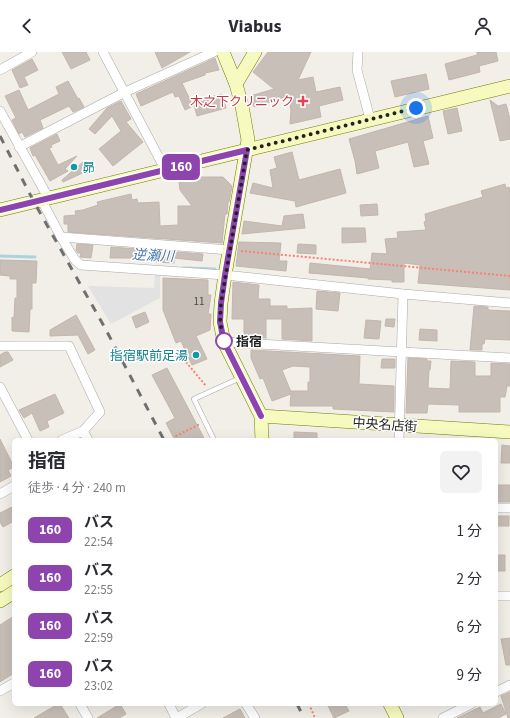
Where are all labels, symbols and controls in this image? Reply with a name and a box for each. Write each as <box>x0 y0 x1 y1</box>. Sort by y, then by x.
text: Viabus <box>229 14 281 39</box>
icon: back <box>16 15 38 37</box>
icon: person <box>472 15 494 37</box>
place label: 木之下クリニック <box>190 93 294 111</box>
marker: 木之下クリニック <box>297 95 309 107</box>
your location <box>406 98 426 118</box>
line badge: 160 <box>158 154 204 180</box>
text: 160 <box>170 157 192 177</box>
place label: 昴 <box>82 159 95 177</box>
marker: 昴 <box>69 162 79 172</box>
water label: 逆瀬川 <box>131 245 176 267</box>
house number: 11 <box>194 294 204 309</box>
marker: 指宿 <box>215 332 233 350</box>
place label: 指宿 <box>236 333 262 351</box>
place label: 指宿駅前足湯 <box>110 347 188 365</box>
marker: 指宿駅前足湯 <box>191 350 201 360</box>
street label: 中央名店街 <box>352 414 418 436</box>
text: 指宿 <box>28 448 66 475</box>
button: heart <box>440 451 482 493</box>
text: 徒歩 · 4 分 · 240 m <box>28 479 126 497</box>
text: バス <box>84 512 114 533</box>
text: 160 <box>39 520 61 540</box>
text: 1 分 <box>457 521 482 542</box>
text: 22:54 <box>84 533 113 551</box>
text: バス <box>84 560 114 581</box>
text: 160 <box>39 568 61 588</box>
text: 2 分 <box>457 569 482 590</box>
text: 22:55 <box>84 581 113 599</box>
text: バス <box>84 608 114 629</box>
text: 160 <box>39 616 61 636</box>
text: 6 分 <box>457 617 482 638</box>
text: 22:59 <box>84 629 113 647</box>
text: バス <box>84 656 114 677</box>
text: 160 <box>39 664 61 684</box>
text: 9 分 <box>457 665 482 686</box>
text: 23:02 <box>84 677 113 695</box>

